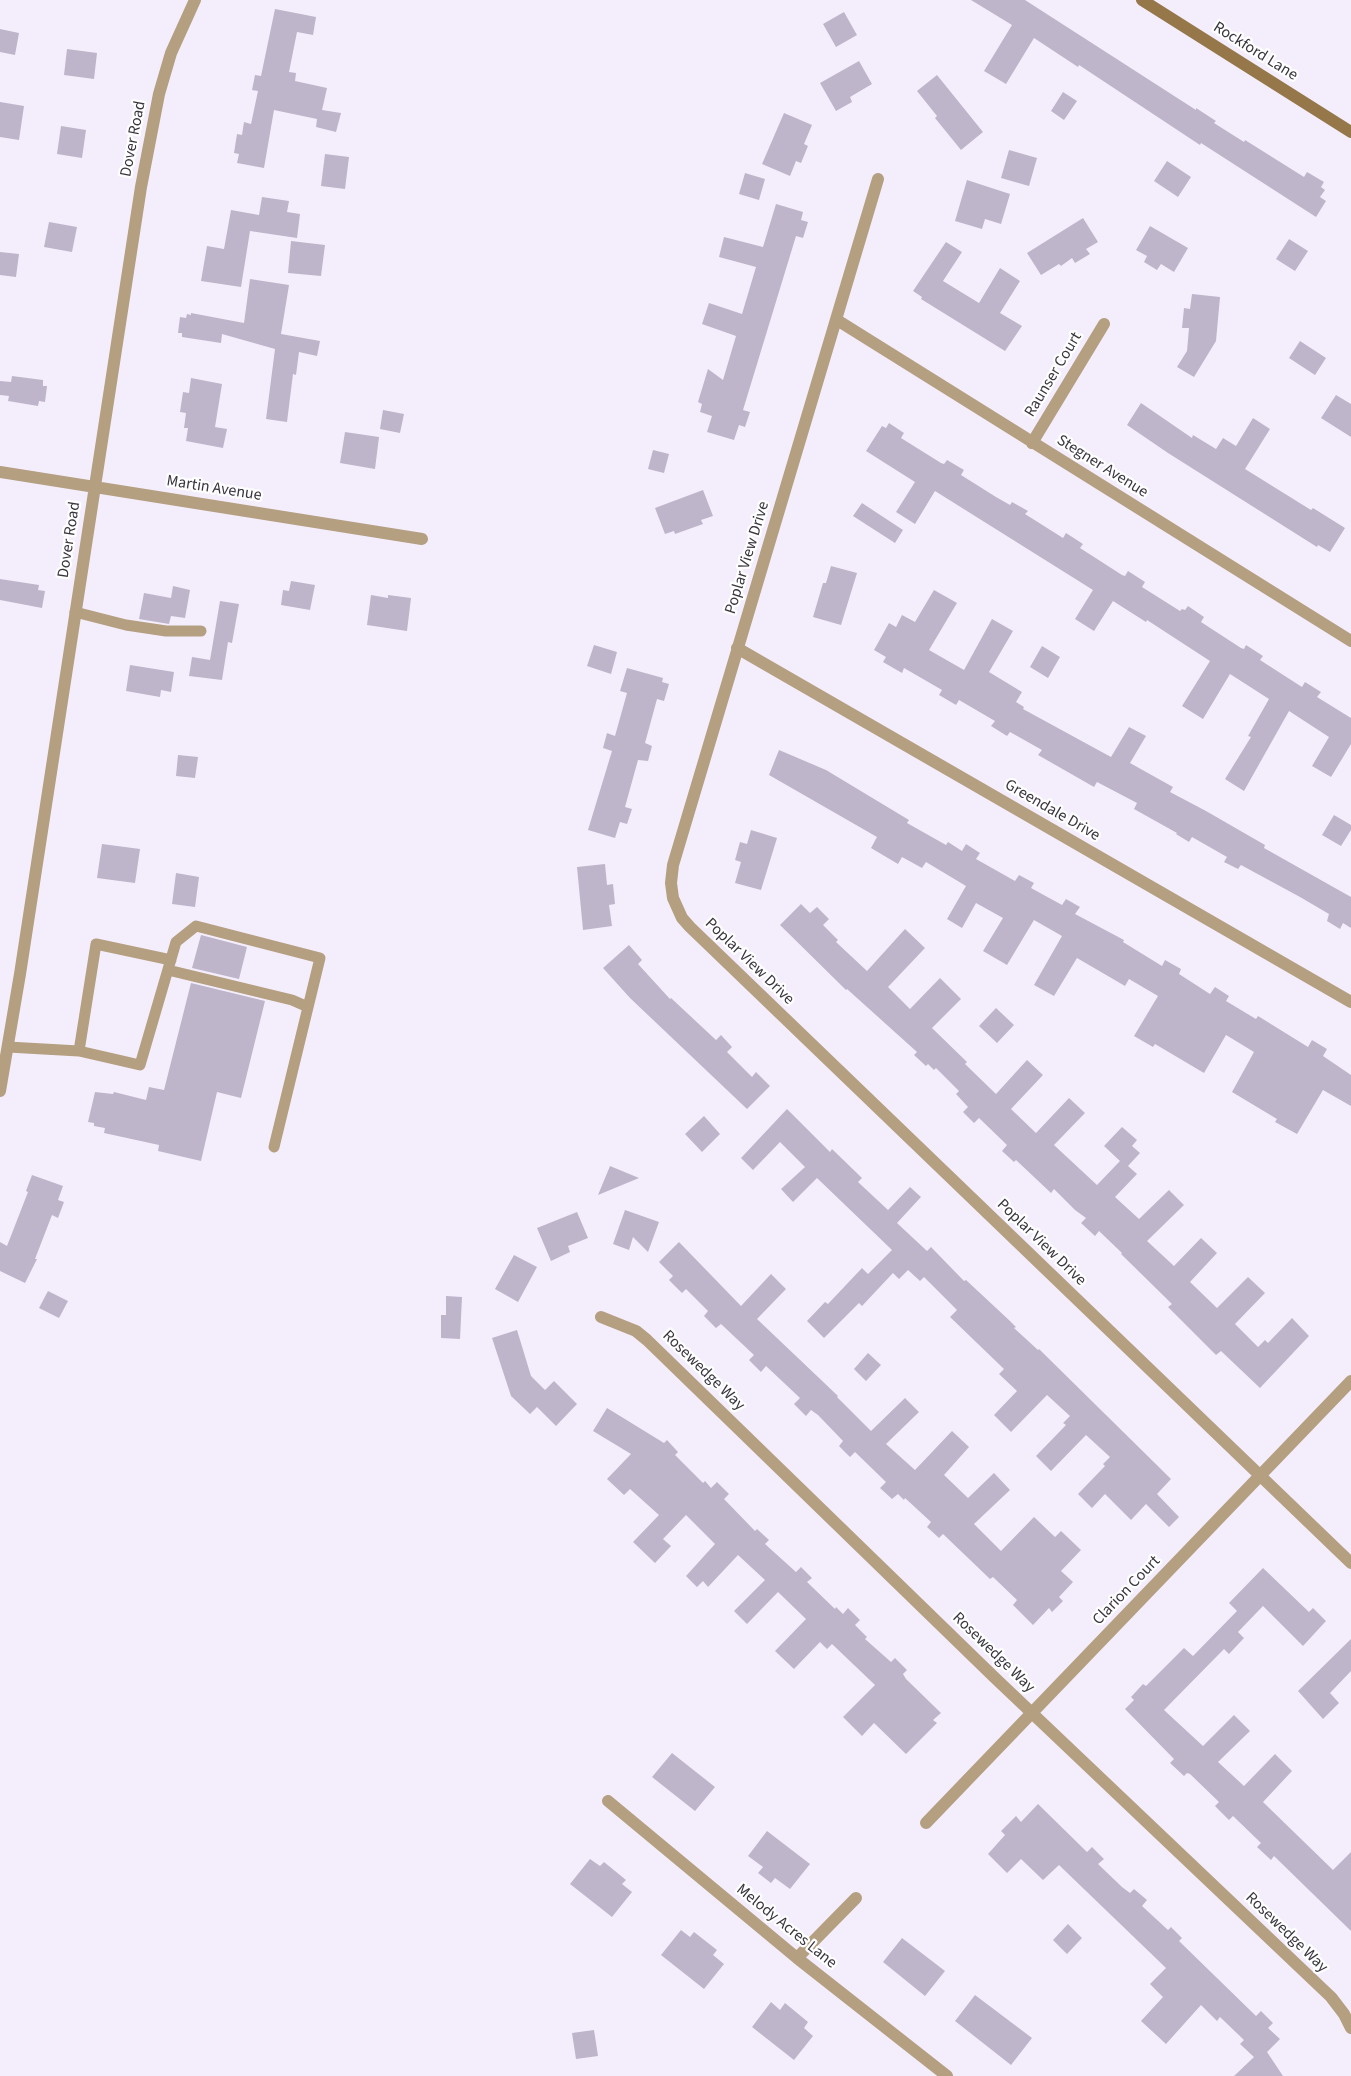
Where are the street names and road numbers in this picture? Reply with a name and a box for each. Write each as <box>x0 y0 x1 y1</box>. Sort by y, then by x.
street label: Rockford Lane <box>1209 18 1301 86</box>
street label: Dover Road <box>117 99 151 179</box>
street label: Raunser Court <box>1021 329 1087 421</box>
street label: Stegner Avenue <box>1053 431 1151 503</box>
street label: Martin Avenue <box>165 472 263 506</box>
street label: Poplar View Drive <box>722 499 774 617</box>
street label: Dover Road <box>55 501 85 579</box>
street label: Greendale Drive <box>1001 776 1103 846</box>
street label: Poplar View Drive <box>700 915 798 1009</box>
street label: Poplar View Drive <box>992 1196 1090 1290</box>
street label: Rosewedge Way <box>658 1327 748 1415</box>
street label: Clarion Court <box>1089 1552 1165 1630</box>
street label: Rosewedge Way <box>948 1609 1038 1697</box>
street label: Melody Acres Lane <box>732 1881 840 1973</box>
street label: Rosewedge Way <box>1241 1889 1331 1977</box>

